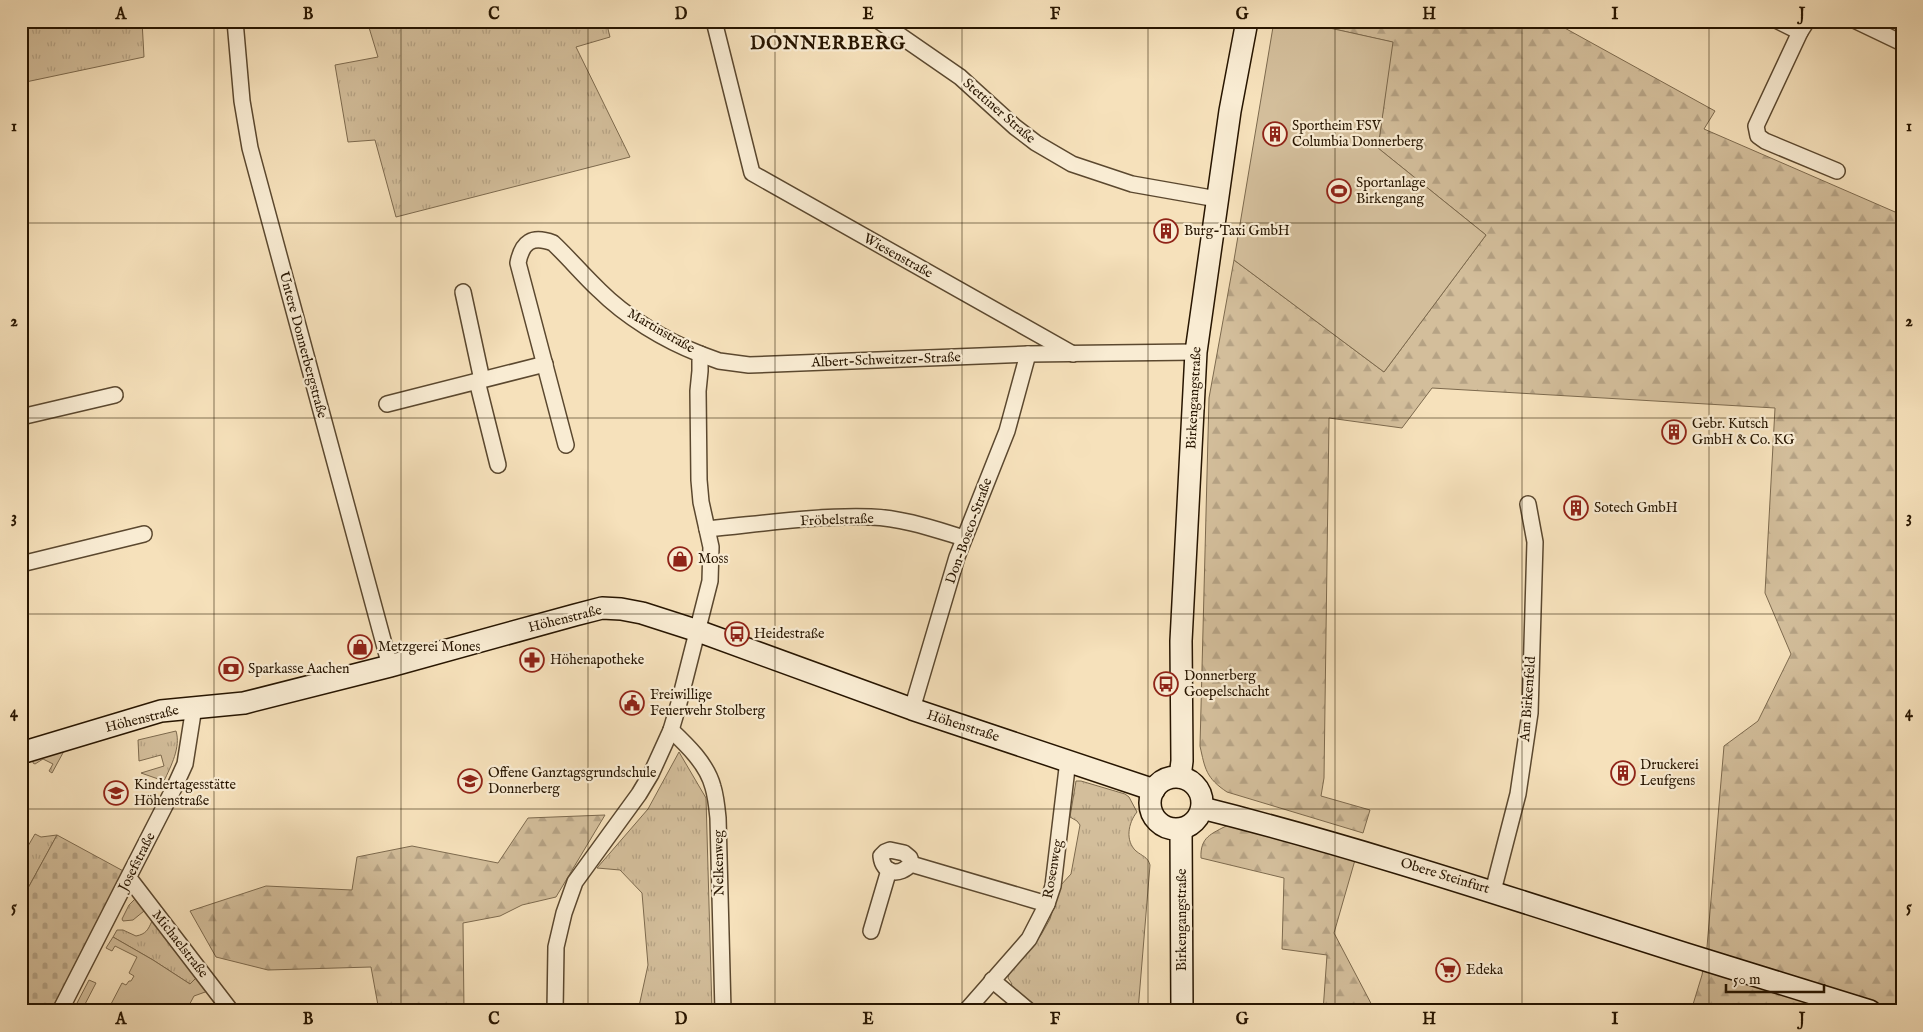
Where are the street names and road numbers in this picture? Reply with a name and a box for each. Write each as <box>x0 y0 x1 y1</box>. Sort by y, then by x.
street label: Stettiner Straße <box>959 74 1040 148</box>
street label: Wiesenstraße <box>860 230 936 283</box>
street label: Untere Donnerbergstraße <box>275 270 331 421</box>
street label: Martinstraße <box>624 304 698 358</box>
street label: Birkengangstraße <box>1182 346 1206 450</box>
street label: Albert-Schweitzer-Straße <box>810 348 962 372</box>
street label: Don-Bosco-Straße <box>942 475 997 586</box>
street label: Fröbelstraße <box>800 510 875 530</box>
street label: Höhenstraße <box>526 601 604 637</box>
street label: Am Birkenfeld <box>1516 655 1540 743</box>
street label: Höhenstraße <box>103 701 181 737</box>
street label: Höhenstraße <box>924 706 1002 746</box>
street label: Josefstraße <box>114 829 160 896</box>
street label: Nelkenweg <box>709 829 729 896</box>
street label: Rosenweg <box>1039 838 1067 900</box>
street label: Obere Steinfurt <box>1398 854 1492 898</box>
street label: Birkengangstraße <box>1173 868 1191 971</box>
street label: Michaelstraße <box>148 906 212 982</box>

